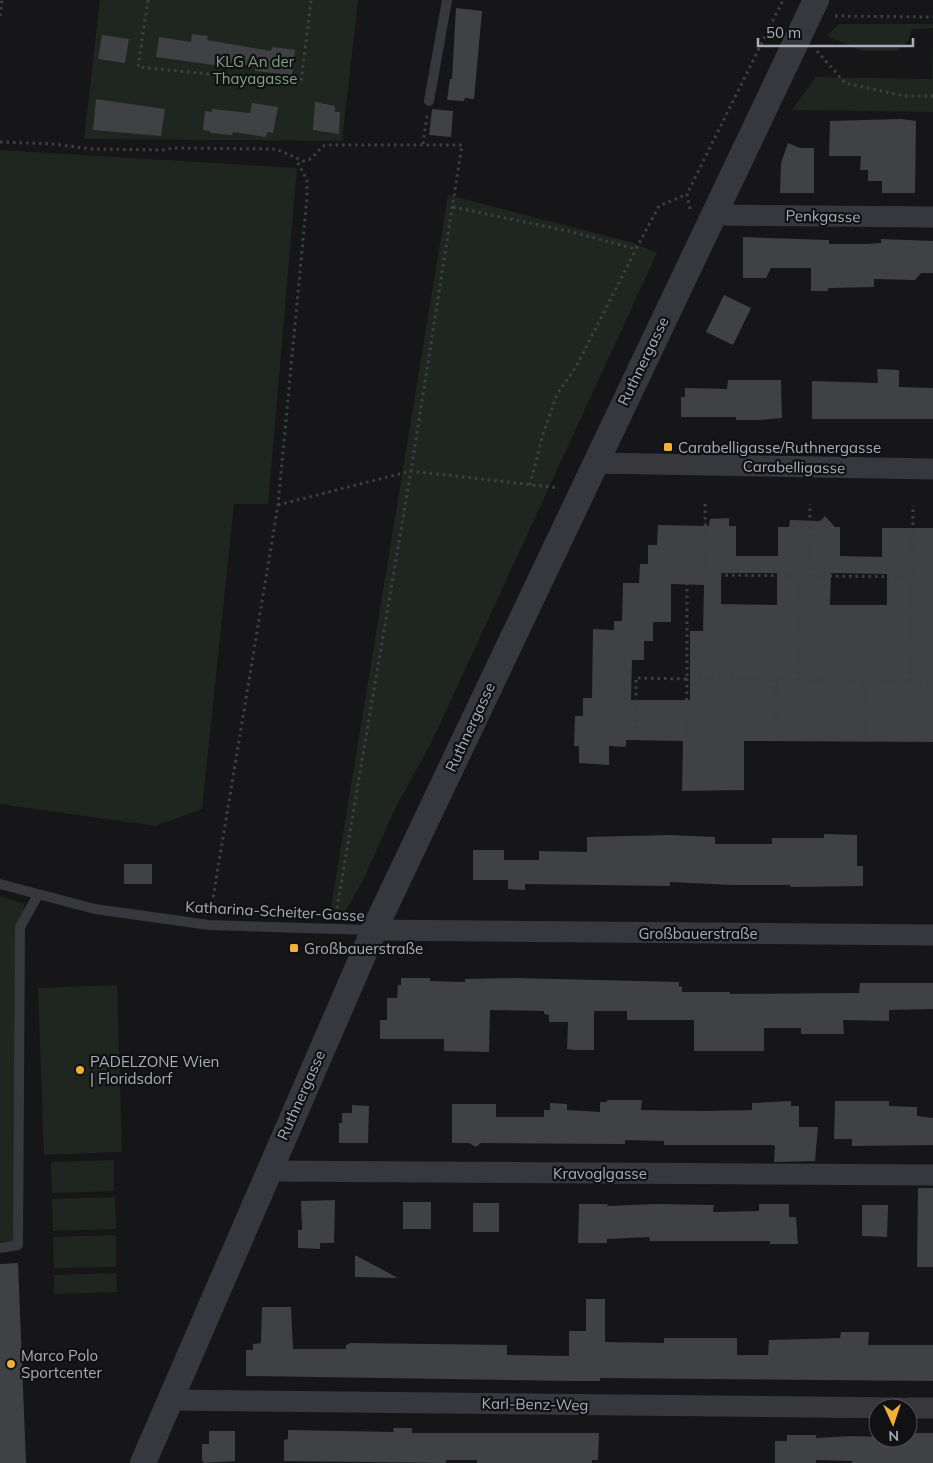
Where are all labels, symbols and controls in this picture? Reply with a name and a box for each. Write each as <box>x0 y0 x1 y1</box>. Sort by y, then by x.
scale bar <box>758 15 913 47</box>
text: 50 m <box>766 23 801 42</box>
park label: KLG An der Thayagasse <box>213 52 297 88</box>
street label: Penkgasse <box>785 206 861 226</box>
street label: Ruthnergasse <box>613 313 673 409</box>
place label: Carabelligasse/Ruthnergasse <box>678 438 881 457</box>
marker: Carabelligasse/Ruthnergasse <box>662 441 674 453</box>
street label: Carabelligasse <box>743 457 845 477</box>
street label: Ruthnergasse <box>441 679 499 775</box>
street label: Katharina-Scheiter-Gasse <box>185 897 365 925</box>
street label: Großbauerstraße <box>638 924 758 943</box>
place label: Großbauerstraße <box>304 939 423 958</box>
marker: Großbauerstraße <box>288 942 300 954</box>
street label: Ruthnergasse <box>273 1047 329 1143</box>
place label: PADELZONE Wien | Floridsdorf <box>90 1052 219 1088</box>
marker: PADELZONE Wien | Floridsdorf <box>74 1064 86 1076</box>
street label: Kravoglgasse <box>553 1164 647 1183</box>
place label: Marco Polo Sportcenter <box>21 1346 102 1382</box>
marker: Marco Polo Sportcenter <box>5 1358 17 1370</box>
street label: Karl-Benz-Weg <box>481 1394 589 1414</box>
north arrow <box>868 1398 918 1448</box>
text: N <box>888 1427 899 1445</box>

